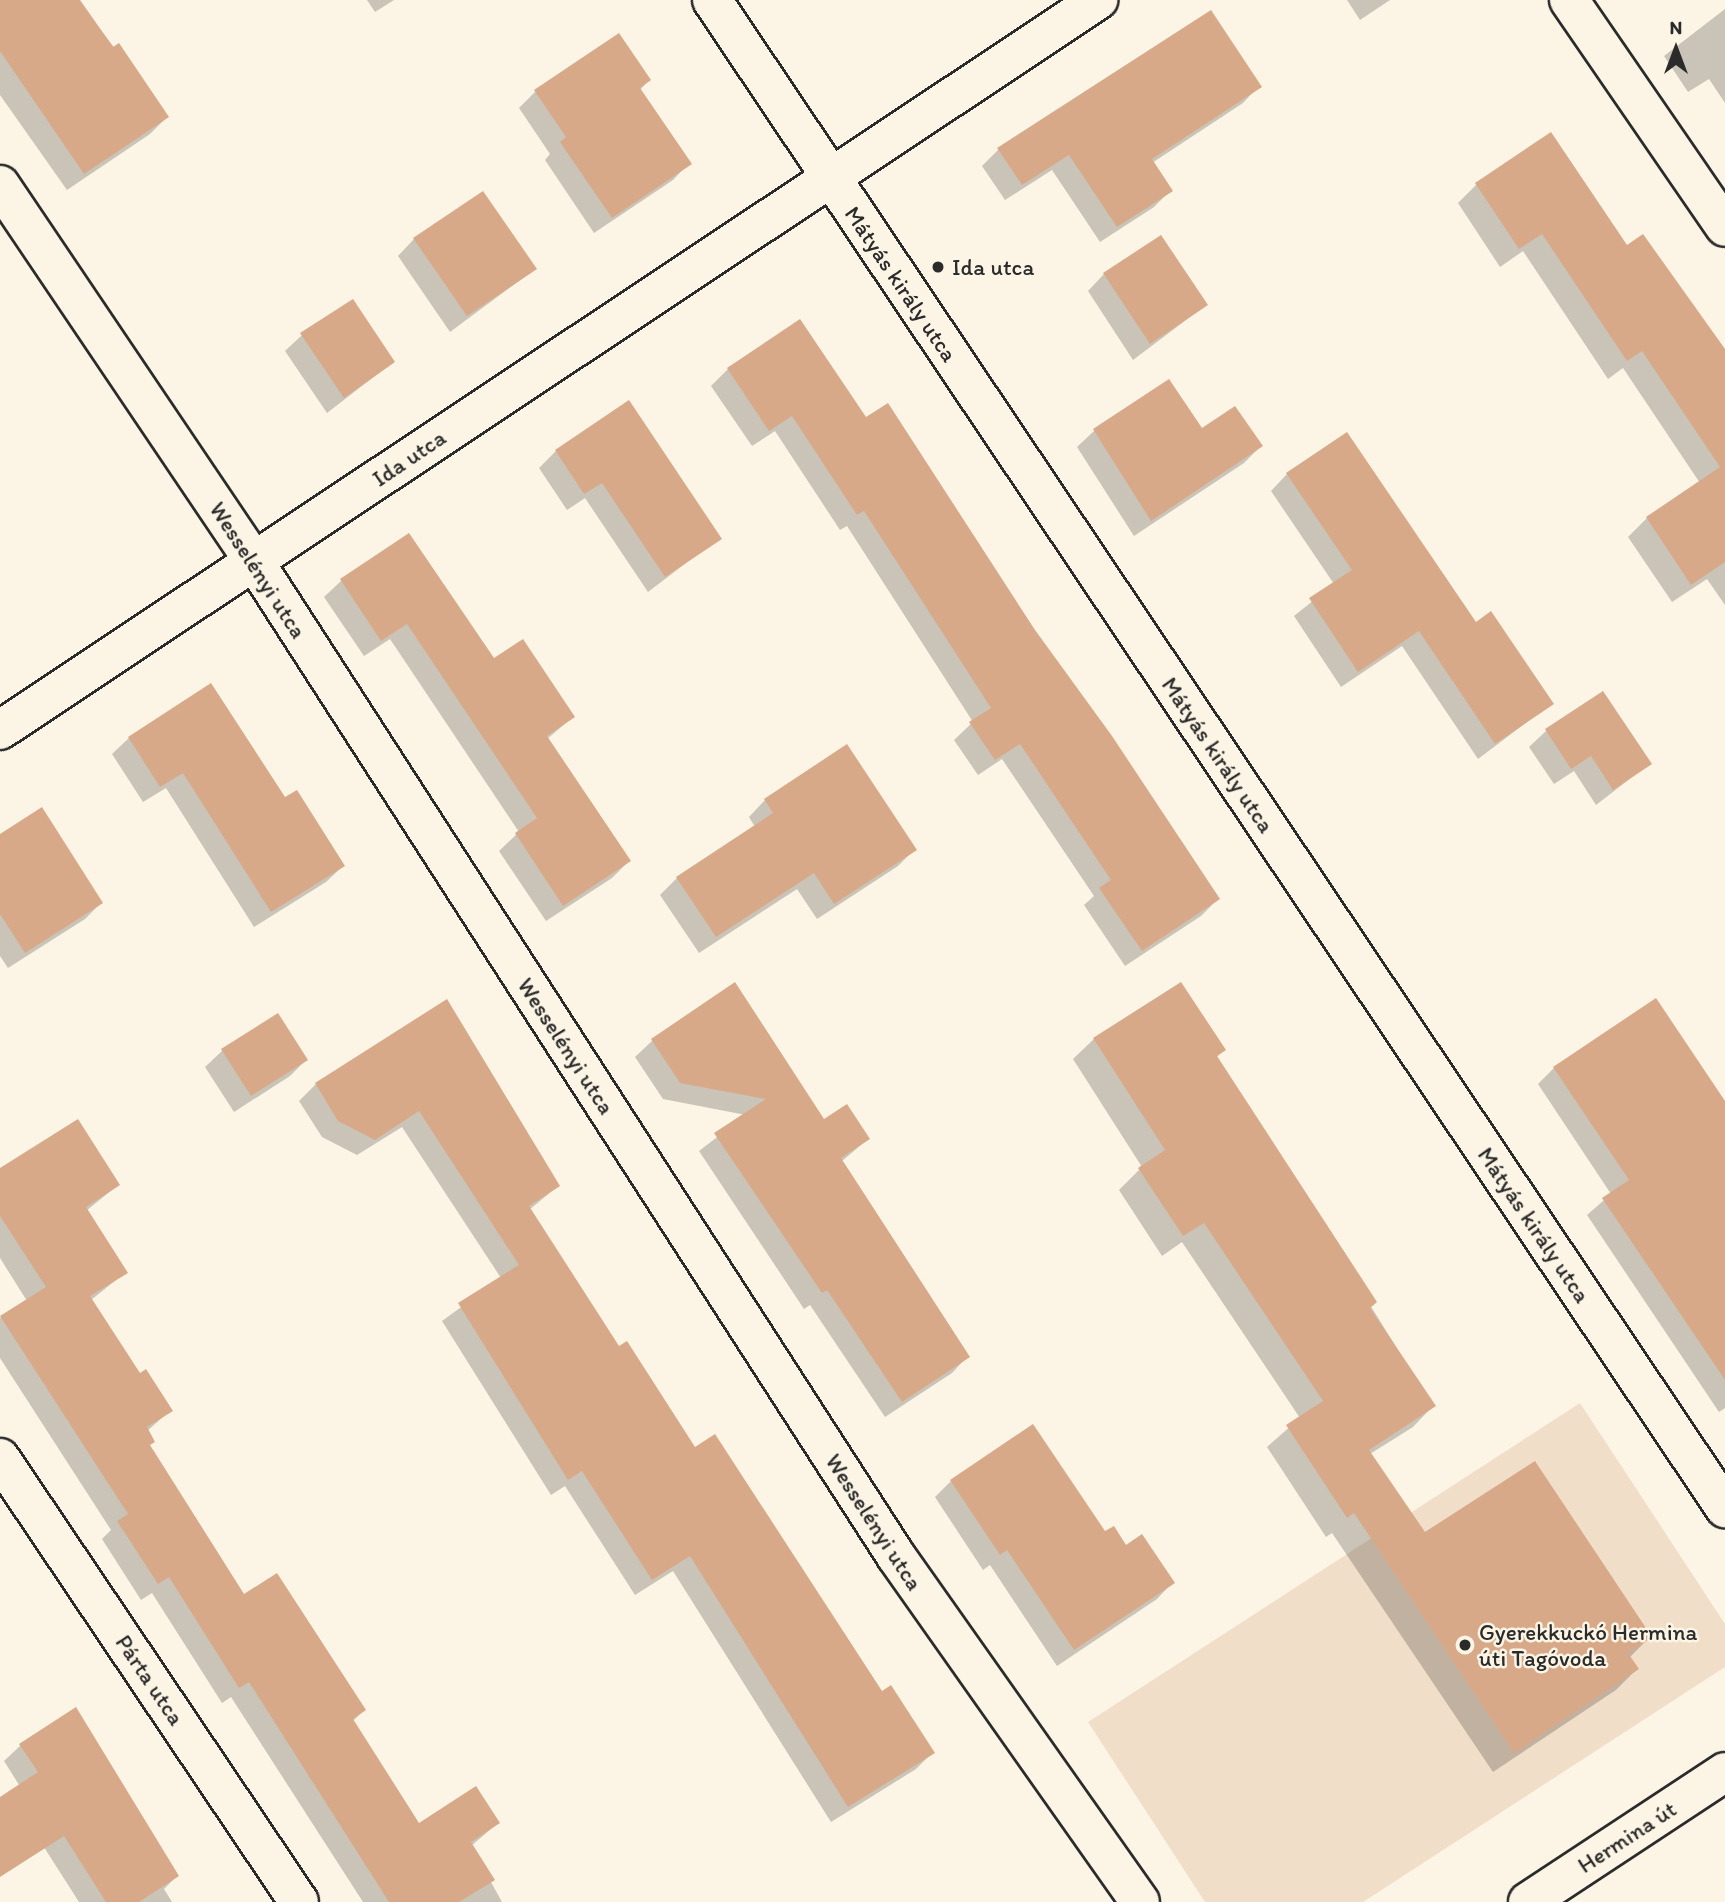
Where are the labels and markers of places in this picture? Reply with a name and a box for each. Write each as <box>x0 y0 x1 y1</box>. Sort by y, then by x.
place label: Ida utca <box>952 253 1034 281</box>
marker: Ida utca <box>930 259 946 275</box>
place label: Gyerekkuckó Hermina úti Tagóvoda <box>1479 1618 1697 1672</box>
marker: Gyerekkuckó Hermina úti Tagóvoda <box>1457 1637 1473 1653</box>

